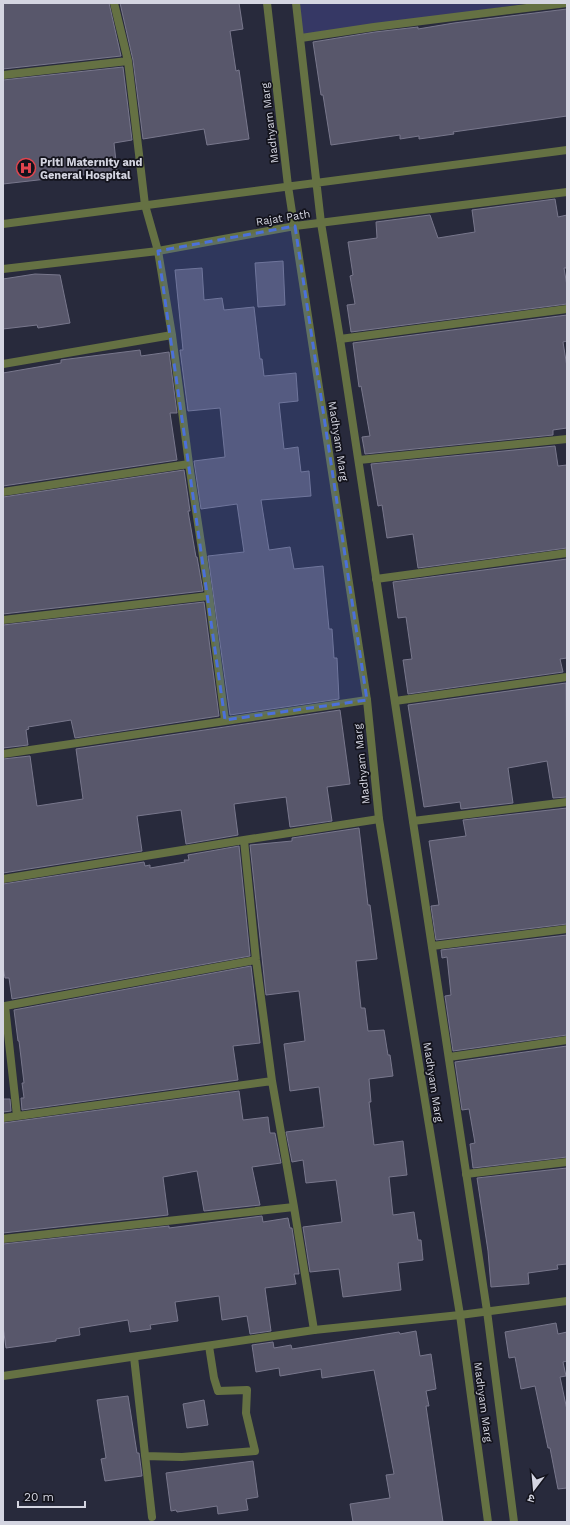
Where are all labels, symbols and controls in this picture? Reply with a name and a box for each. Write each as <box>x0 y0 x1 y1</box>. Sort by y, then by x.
street label: Madhyam Marg <box>259 82 281 164</box>
place label: Priti Maternity and General Hospital <box>40 156 143 182</box>
hospital icon: Priti Maternity and General Hospital <box>15 157 37 179</box>
street label: Rajat Path <box>255 207 311 229</box>
street label: Madhyam Marg <box>325 400 351 482</box>
street label: Madhyam Marg <box>351 723 373 805</box>
street label: Madhyam Marg <box>420 1041 446 1123</box>
street label: Madhyam Marg <box>471 1361 495 1443</box>
north arrow <box>514 1469 554 1509</box>
scale bar <box>18 1483 85 1509</box>
text: 20 m <box>24 1490 54 1504</box>
text: उ <box>526 1491 536 1505</box>

